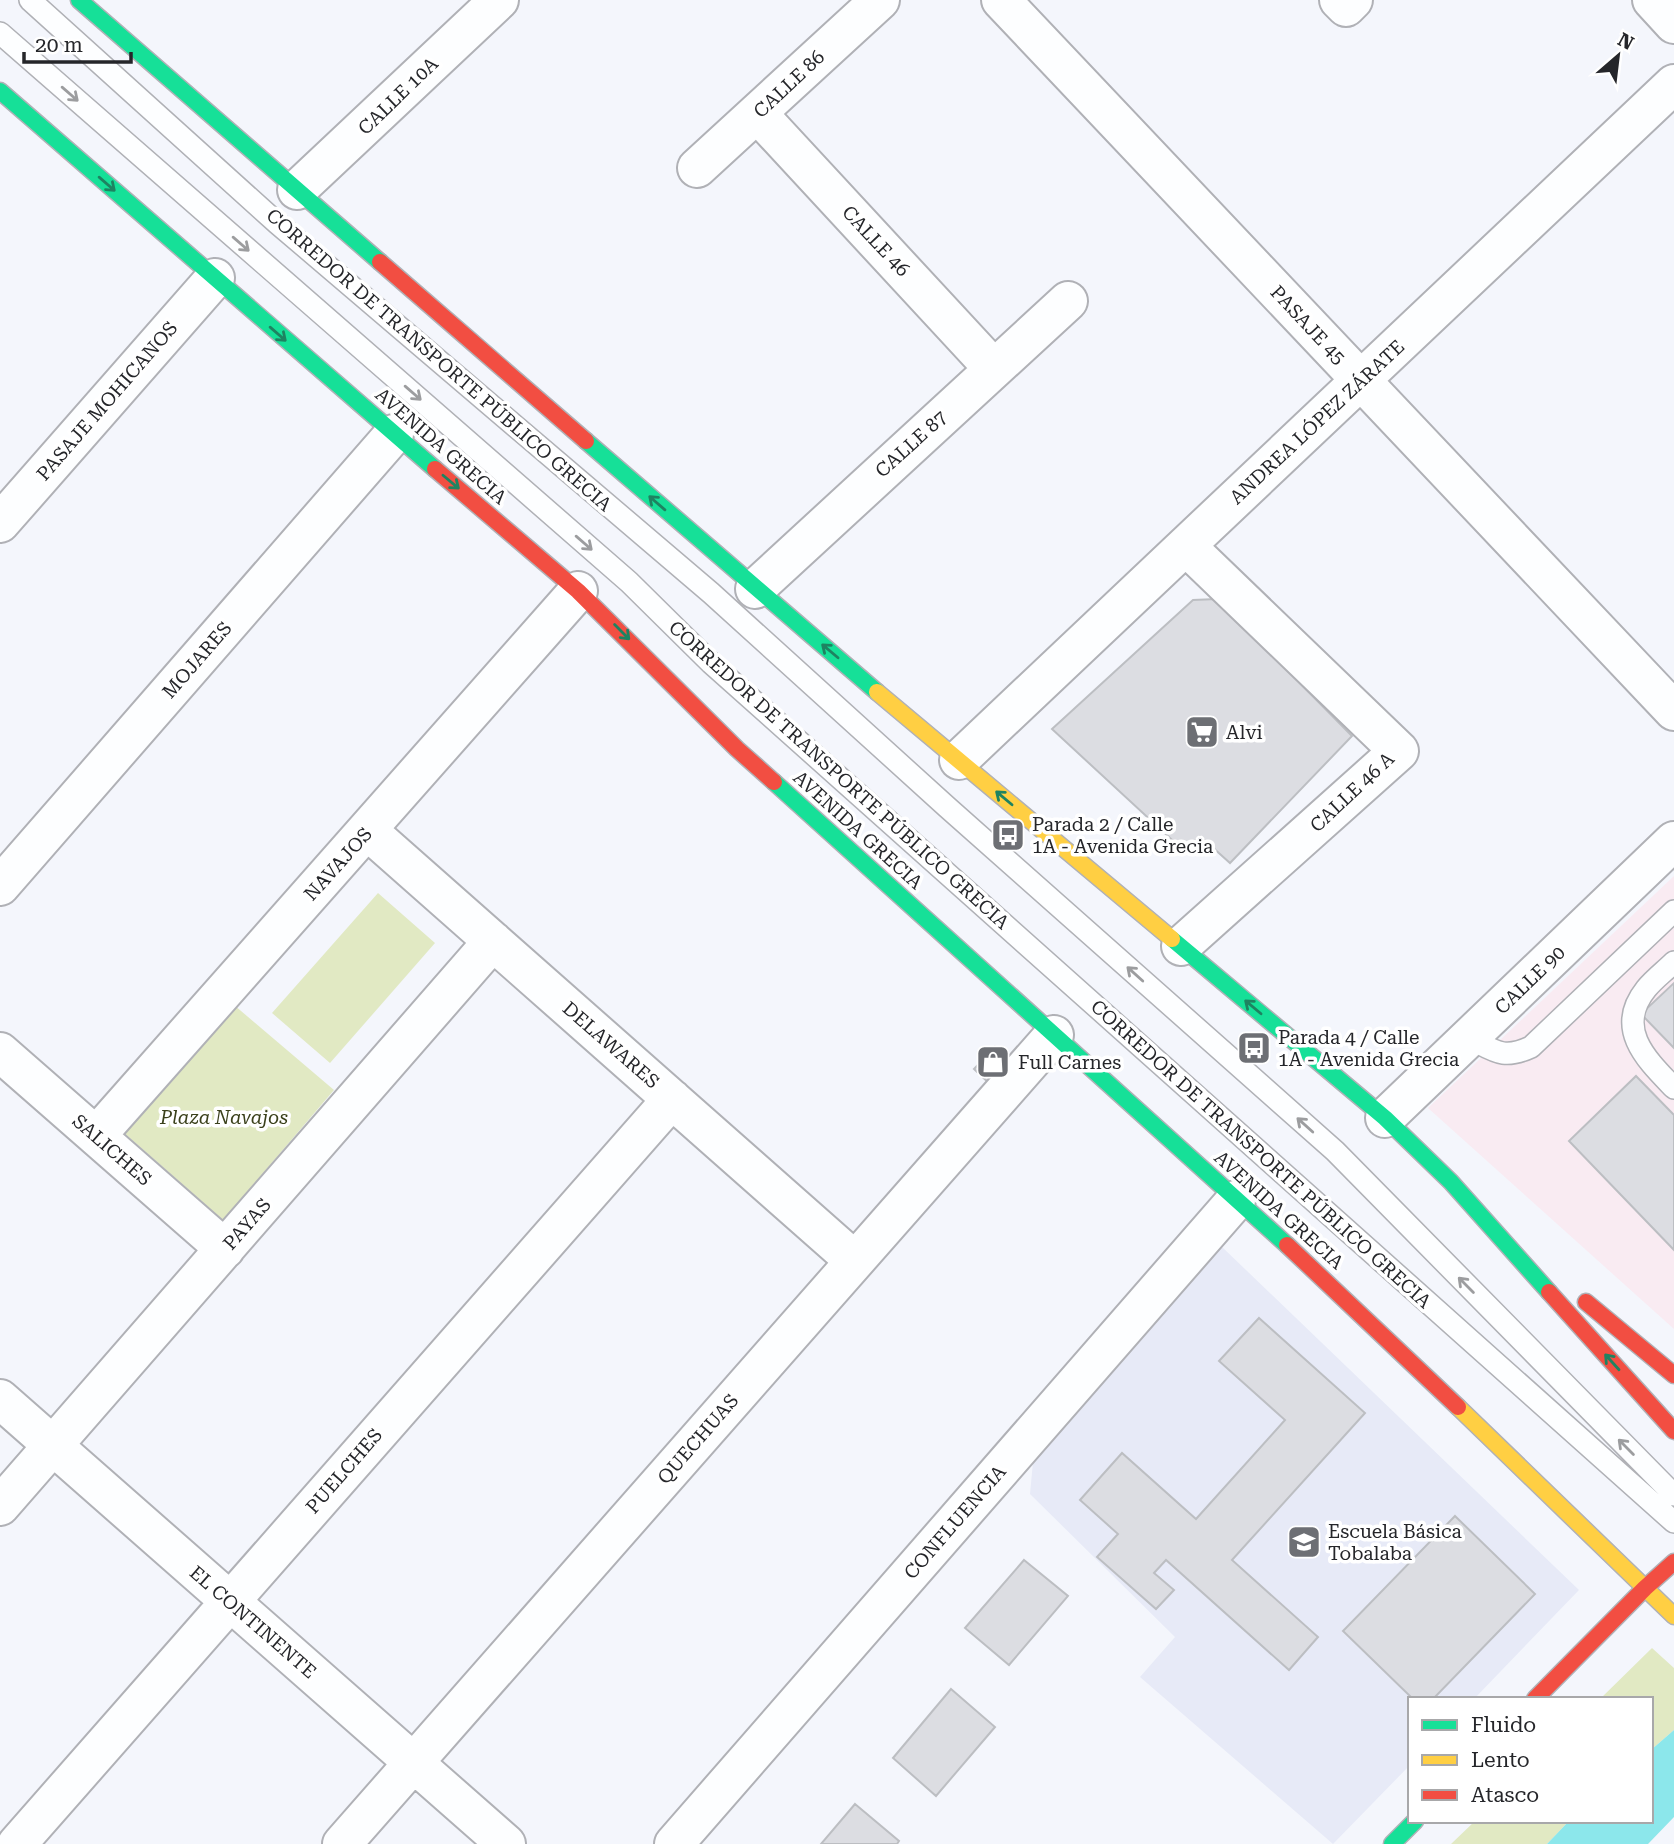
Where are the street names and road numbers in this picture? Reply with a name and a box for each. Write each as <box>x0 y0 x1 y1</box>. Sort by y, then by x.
street label: CALLE 86 <box>749 45 829 123</box>
street label: CALLE 10A <box>353 52 443 140</box>
street label: CALLE 46 <box>837 201 915 281</box>
street label: CORREDOR DE TRANSPORTE PÚBLICO GRECIA <box>262 204 617 517</box>
street label: PASAJE 45 <box>1266 281 1350 369</box>
street label: PASAJE MOHICANOS <box>32 317 182 485</box>
street label: ANDREA LÓPEZ ZÁRATE <box>1225 335 1409 509</box>
street label: AVENIDA GRECIA <box>371 383 512 510</box>
street label: CALLE 87 <box>870 406 952 482</box>
street label: CORREDOR DE TRANSPORTE PÚBLICO GRECIA <box>664 616 1014 935</box>
street label: MOJARES <box>158 617 236 703</box>
street label: CALLE 46 A <box>1305 747 1399 837</box>
street label: AVENIDA GRECIA <box>789 766 928 895</box>
street label: NAVAJOS <box>299 823 377 905</box>
street label: CALLE 90 <box>1490 941 1570 1019</box>
street label: CORREDOR DE TRANSPORTE PÚBLICO GRECIA <box>1086 995 1436 1314</box>
street label: DELAWARES <box>558 997 664 1093</box>
street label: SALICHES <box>68 1109 156 1191</box>
street label: AVENIDA GRECIA <box>1210 1146 1349 1275</box>
street label: PAYAS <box>218 1193 276 1255</box>
street label: QUECHUAS <box>653 1389 743 1489</box>
street label: PUELCHES <box>301 1424 387 1518</box>
street label: CONFLUENCIA <box>899 1460 1011 1584</box>
street label: EL CONTINENTE <box>185 1561 321 1683</box>

